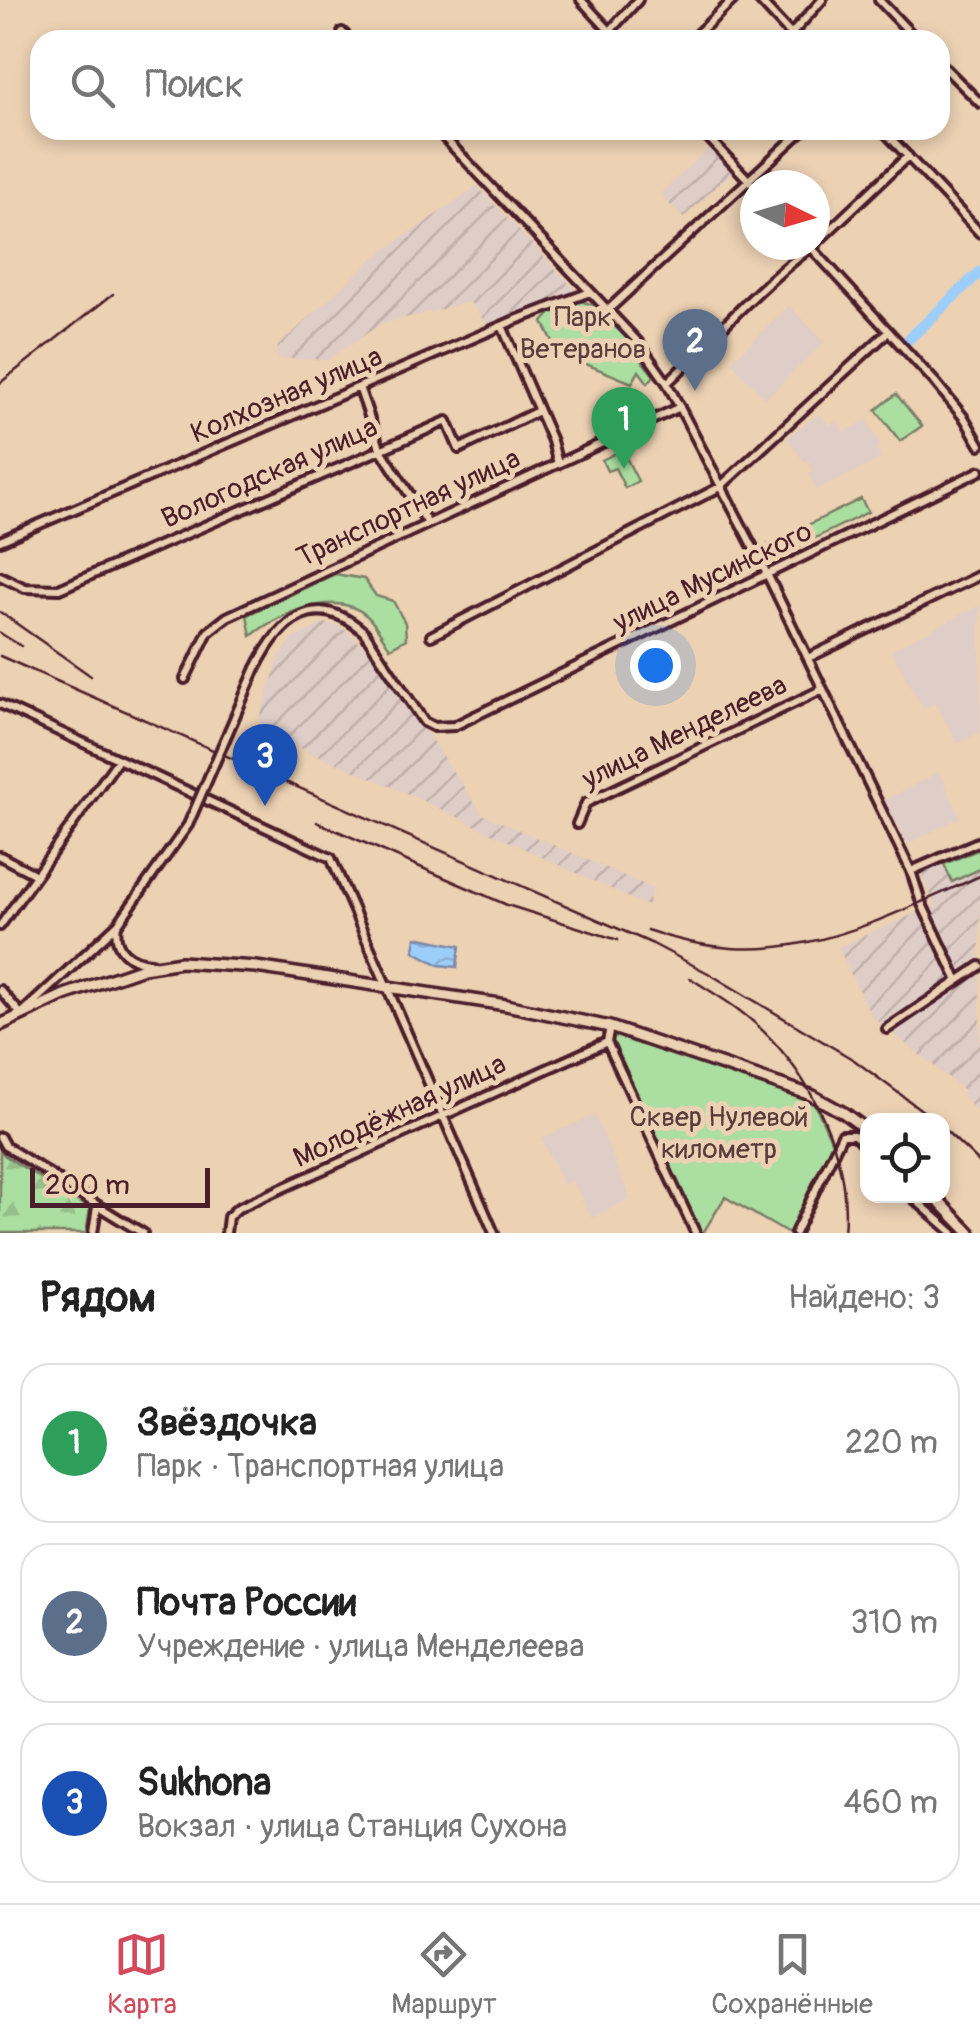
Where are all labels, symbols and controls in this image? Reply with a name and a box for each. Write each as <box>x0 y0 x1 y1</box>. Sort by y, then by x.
search box <box>30 30 950 140</box>
icon: search <box>65 58 120 113</box>
text: Поиск <box>145 61 244 109</box>
north arrow <box>740 170 830 260</box>
park label: Парк Ветеранов <box>520 300 646 367</box>
pin: 2 <box>662 308 728 391</box>
street label: Колхозная улица <box>186 339 387 451</box>
pin: 1 <box>592 386 656 469</box>
street label: Вологодская улица <box>156 410 383 537</box>
street label: Транспортная улица <box>291 441 526 575</box>
street label: улица Мусинского <box>607 514 818 641</box>
your location <box>630 640 681 691</box>
street label: улица Менделеева <box>576 668 793 798</box>
pin: 3 <box>232 724 298 806</box>
street label: Молодёжная улица <box>288 1047 512 1176</box>
park label: Сквер Нулевой километр <box>629 1100 809 1167</box>
map controls <box>860 1113 950 1203</box>
button: locate <box>860 1113 950 1203</box>
scale bar <box>30 1163 210 1208</box>
text: 200 m <box>45 1168 130 1203</box>
text: Рядом <box>40 1272 156 1324</box>
text: Найдено: 3 <box>788 1278 940 1318</box>
text: Звёздочка <box>137 1399 317 1447</box>
text: 1 <box>68 1423 81 1463</box>
text: 220 m <box>845 1423 938 1463</box>
text: Парк · Транспортная улица <box>137 1447 504 1487</box>
text: Почта России <box>137 1579 356 1627</box>
text: 2 <box>66 1603 83 1643</box>
text: 310 m <box>850 1603 938 1643</box>
text: Учреждение · улица Менделеева <box>137 1627 584 1667</box>
text: Sukhona <box>137 1759 271 1807</box>
text: 3 <box>66 1783 83 1823</box>
text: 460 m <box>844 1783 938 1823</box>
text: Вокзал · улица Станция Сухона <box>137 1807 567 1847</box>
tab: Карта <box>107 1927 177 2022</box>
tab: Маршрут <box>391 1927 497 2022</box>
tab: Сохранённые <box>711 1927 873 2022</box>

